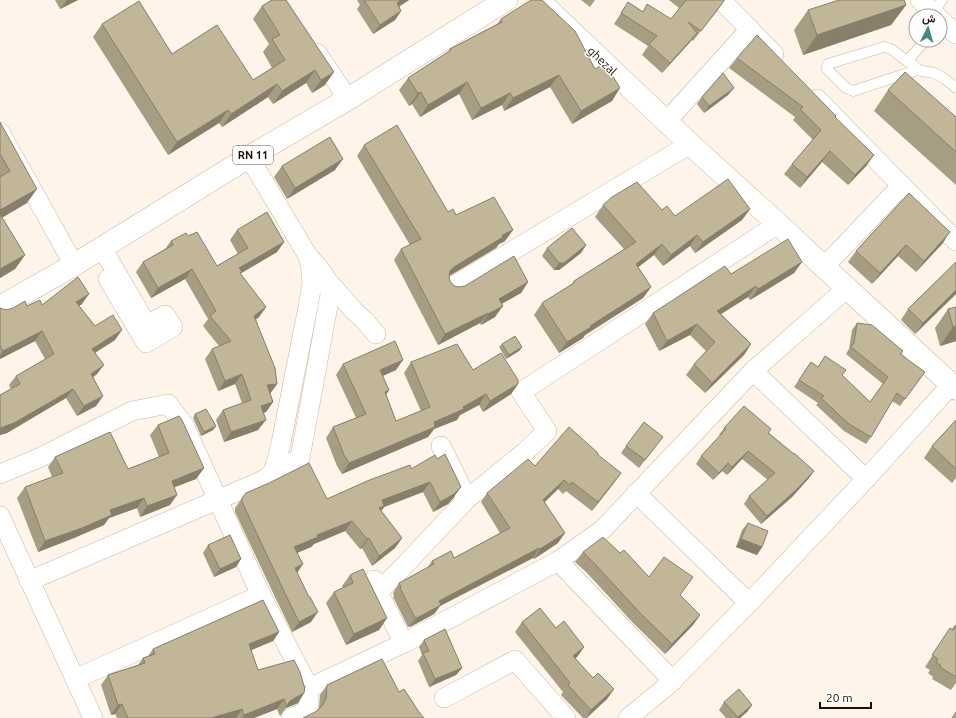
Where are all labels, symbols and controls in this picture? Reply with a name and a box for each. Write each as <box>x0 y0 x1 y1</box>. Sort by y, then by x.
north arrow <box>908 8 948 48</box>
text: ش <box>922 11 936 26</box>
street label: ghezal <box>585 44 620 78</box>
road number: RN 11 <box>233 146 273 164</box>
scale bar <box>820 684 871 710</box>
text: 20 m <box>826 691 853 704</box>

